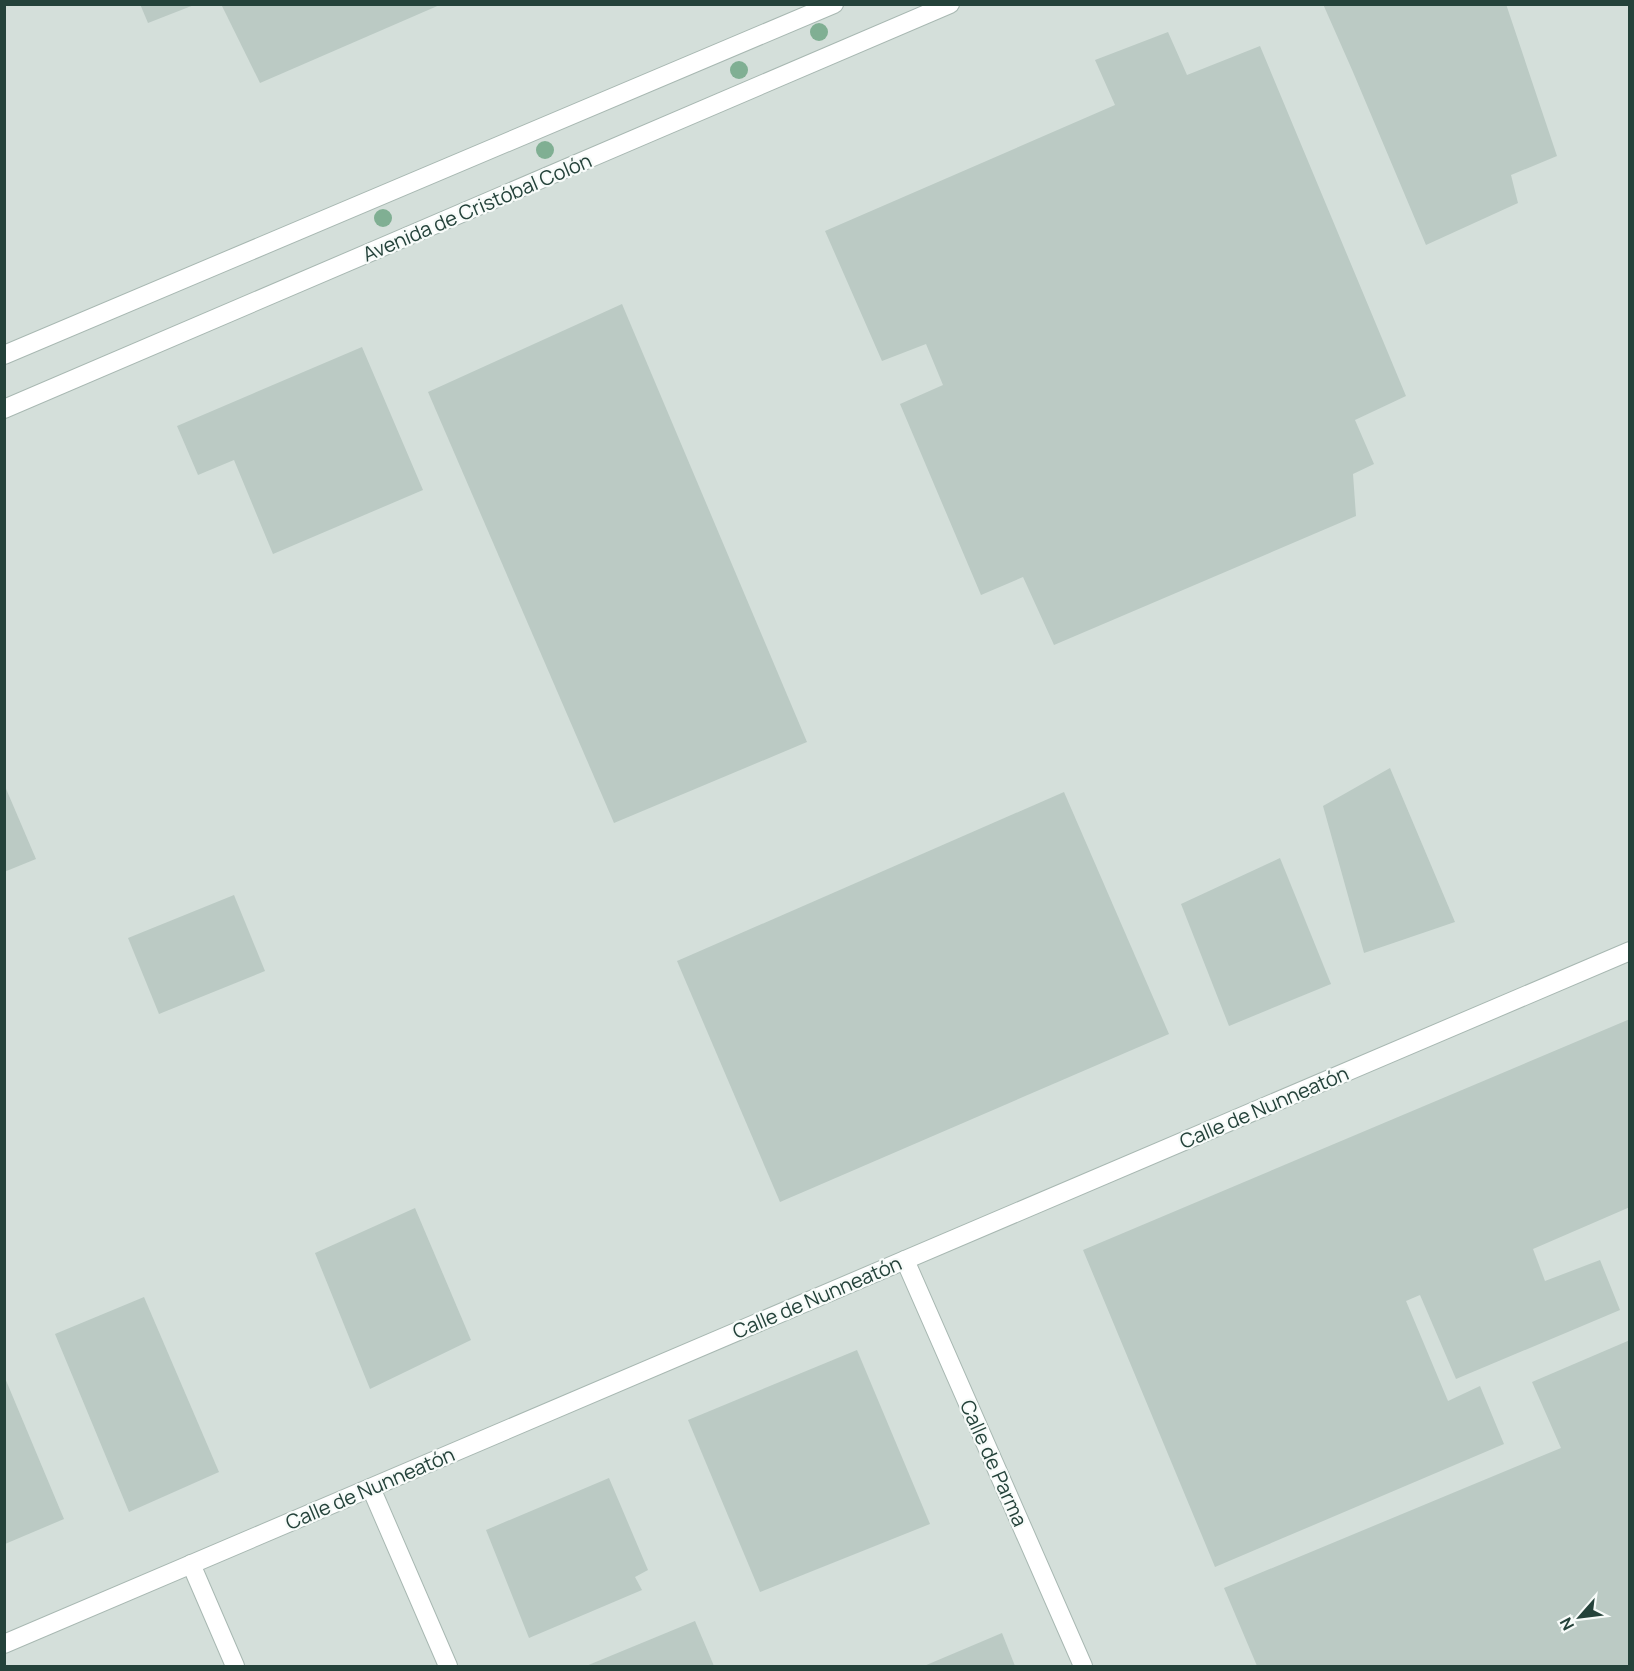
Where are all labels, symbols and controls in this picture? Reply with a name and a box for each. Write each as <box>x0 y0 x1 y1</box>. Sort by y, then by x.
street label: Avenida de Cristóbal Colón <box>358 146 596 268</box>
street label: Calle de Nunneatón <box>1175 1059 1353 1155</box>
street label: Calle de Nunneatón <box>728 1249 906 1345</box>
street label: Calle de Parma <box>954 1395 1034 1531</box>
street label: Calle de Nunneatón <box>281 1440 459 1536</box>
north arrow <box>1550 1587 1610 1647</box>
text: N <box>1554 1614 1579 1634</box>

